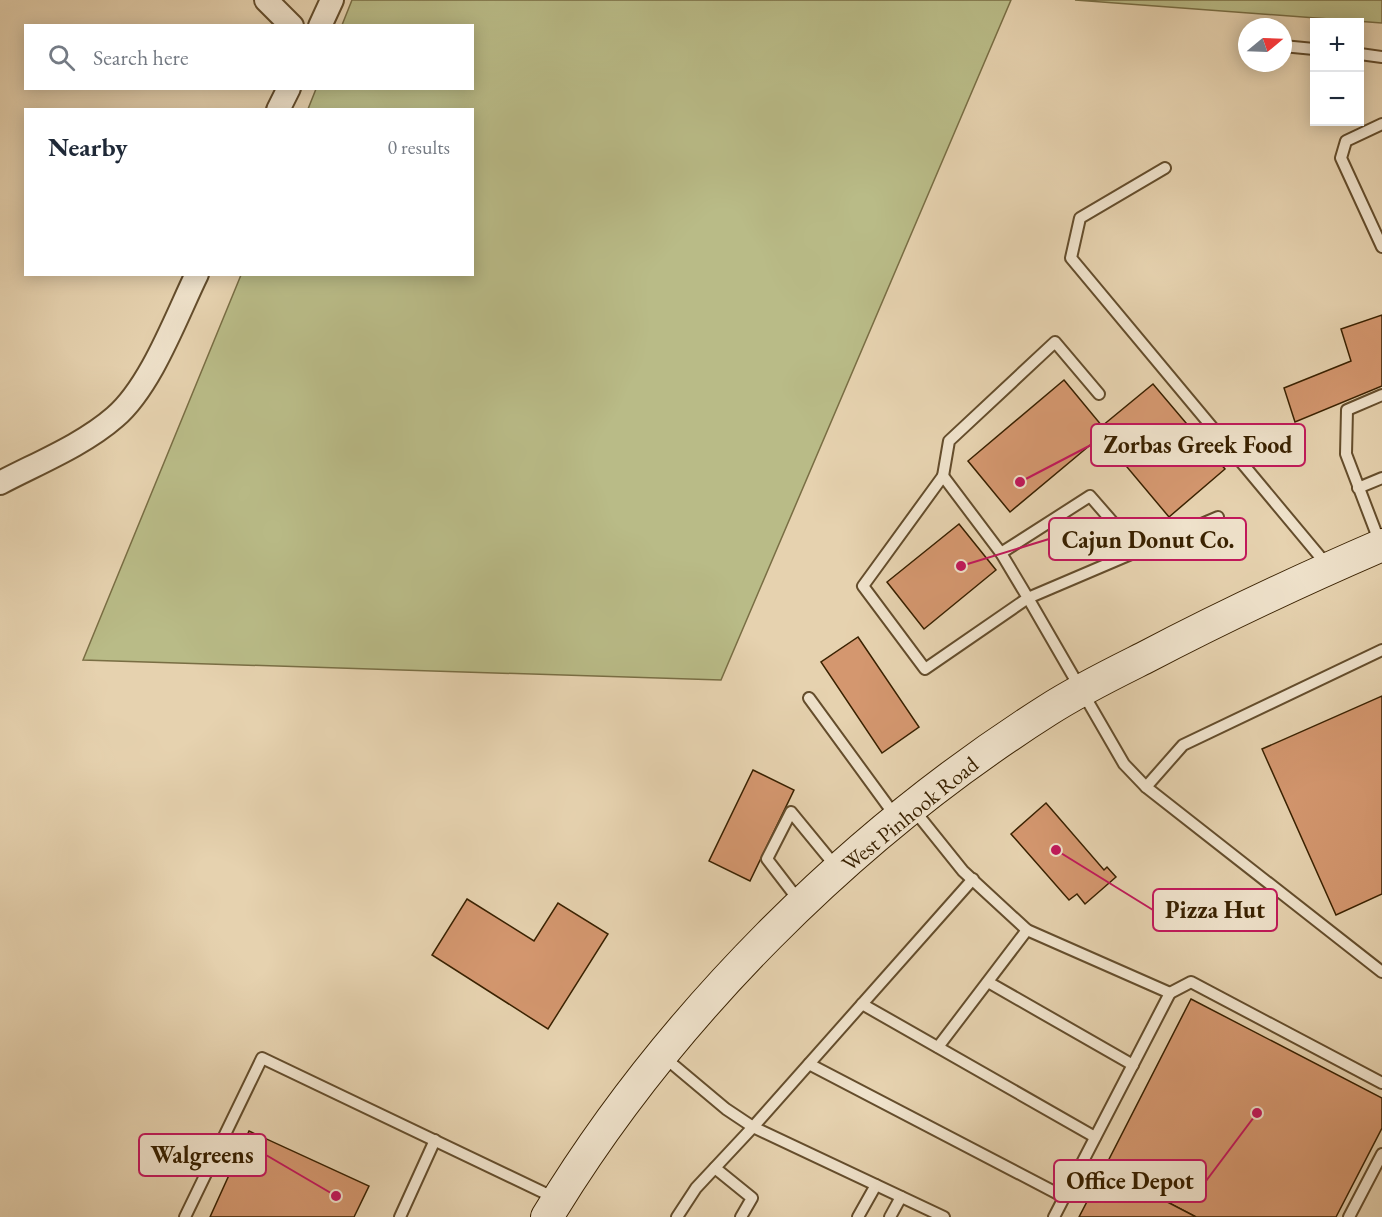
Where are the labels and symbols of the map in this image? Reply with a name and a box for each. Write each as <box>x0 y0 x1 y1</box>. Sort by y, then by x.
north arrow <box>1238 18 1292 72</box>
callout: Zorbas Greek Food <box>1091 424 1305 466</box>
text: Zorbas Greek Food <box>1103 429 1293 460</box>
callout: Cajun Donut Co. <box>1049 518 1246 560</box>
text: Cajun Donut Co. <box>1062 524 1234 556</box>
street label: West Pinhook Road <box>836 749 985 878</box>
callout: Pizza Hut <box>1153 889 1277 931</box>
text: Pizza Hut <box>1165 894 1265 925</box>
callout: Walgreens <box>139 1134 266 1176</box>
text: Walgreens <box>150 1139 254 1171</box>
callout: Office Depot <box>1054 1160 1206 1202</box>
text: Office Depot <box>1066 1165 1194 1196</box>

